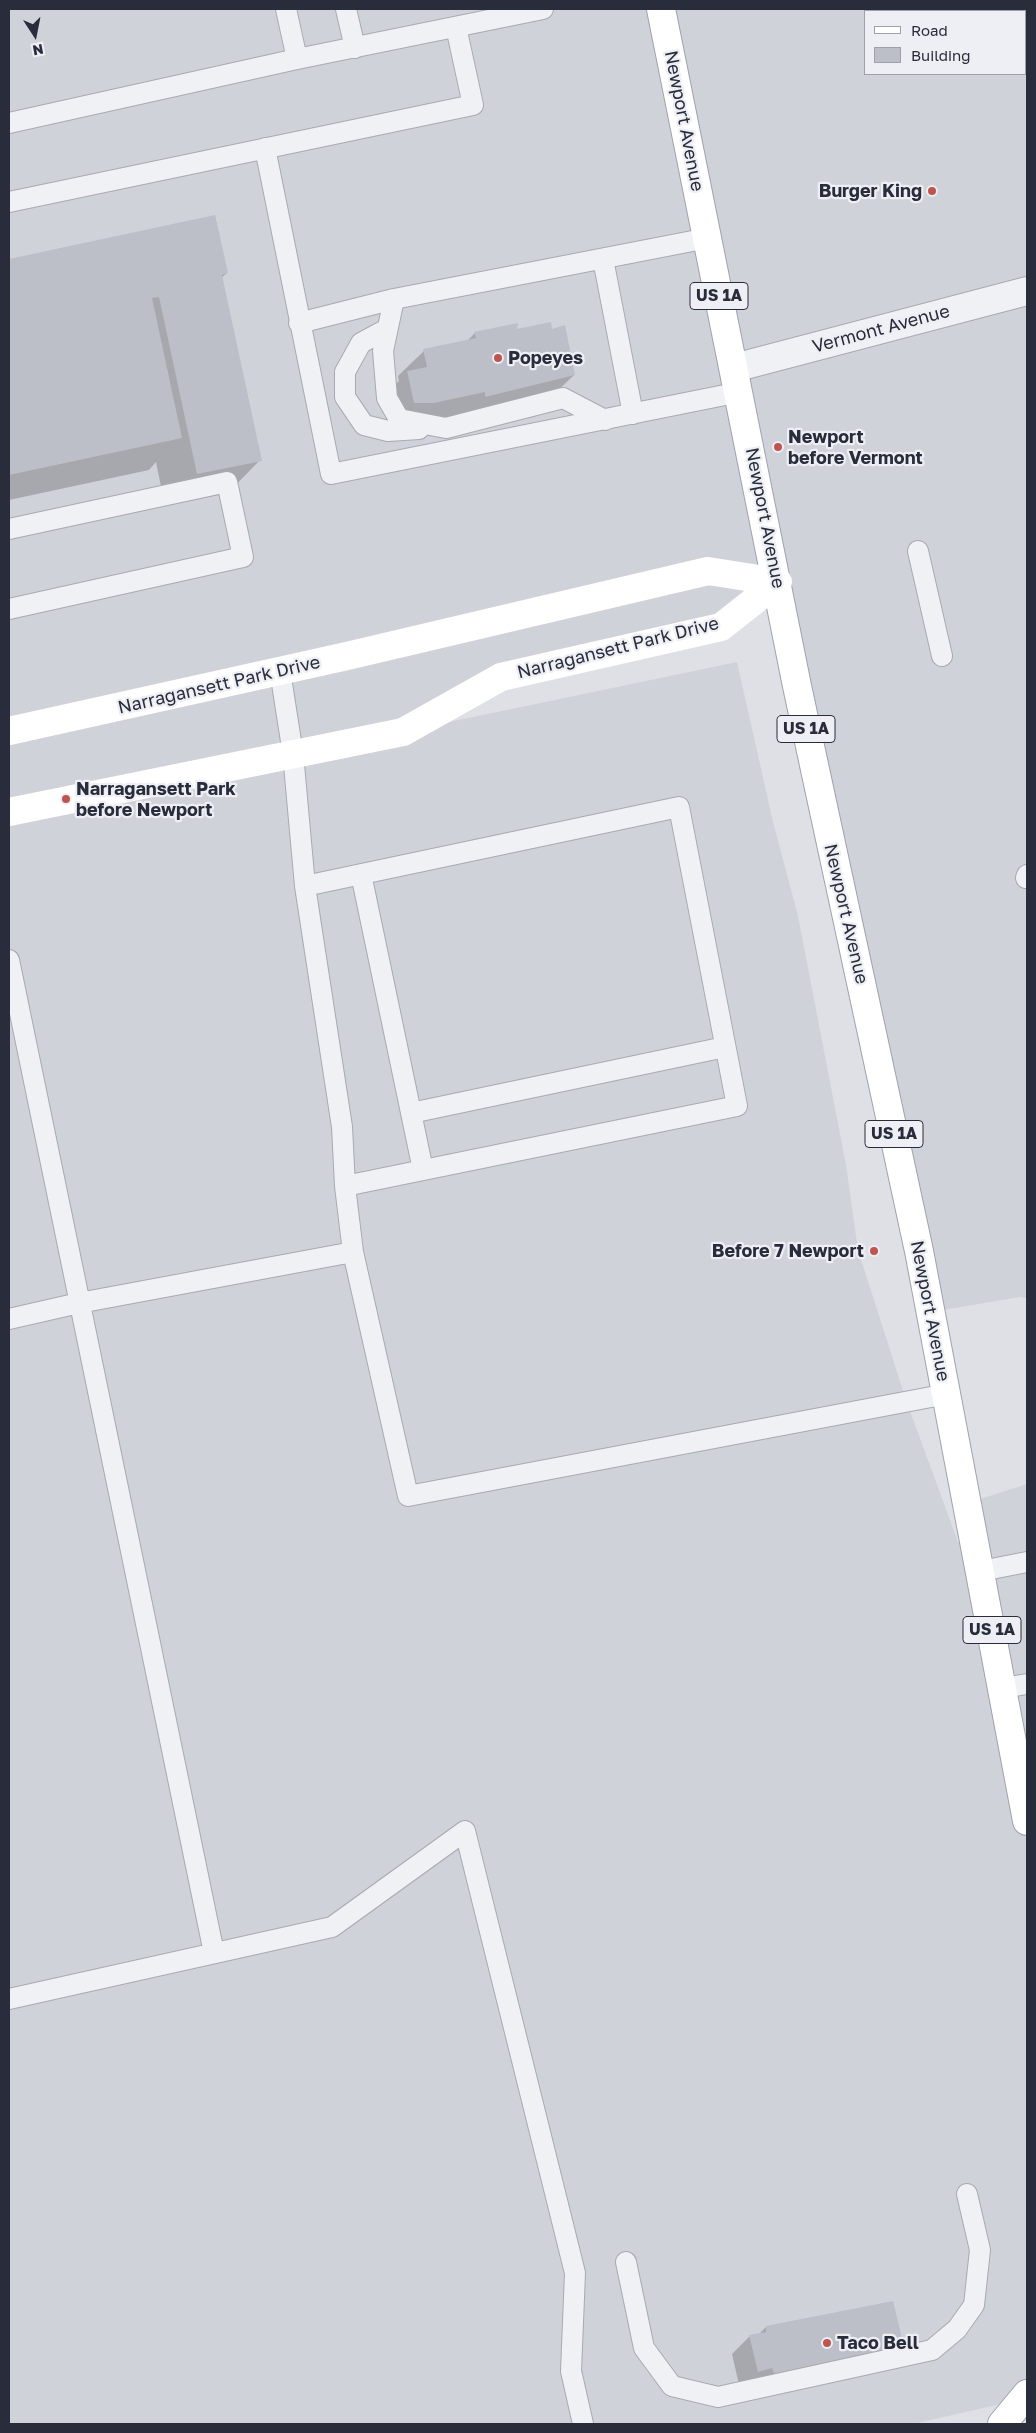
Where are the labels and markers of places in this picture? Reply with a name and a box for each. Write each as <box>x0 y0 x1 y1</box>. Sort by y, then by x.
place label: Burger King <box>819 180 922 202</box>
marker: Burger King <box>926 185 938 197</box>
place label: Popeyes <box>508 347 583 369</box>
marker: Popeyes <box>492 352 504 364</box>
place label: Newport before Vermont <box>788 426 923 468</box>
marker: Newport before Vermont <box>772 441 784 453</box>
place label: Narragansett Park before Newport <box>76 778 236 821</box>
marker: Narragansett Park before Newport <box>60 793 72 805</box>
place label: Before 7 Newport <box>712 1240 864 1262</box>
marker: Before 7 Newport <box>868 1245 880 1257</box>
place label: Taco Bell <box>837 2332 919 2354</box>
marker: Taco Bell <box>821 2337 833 2349</box>

